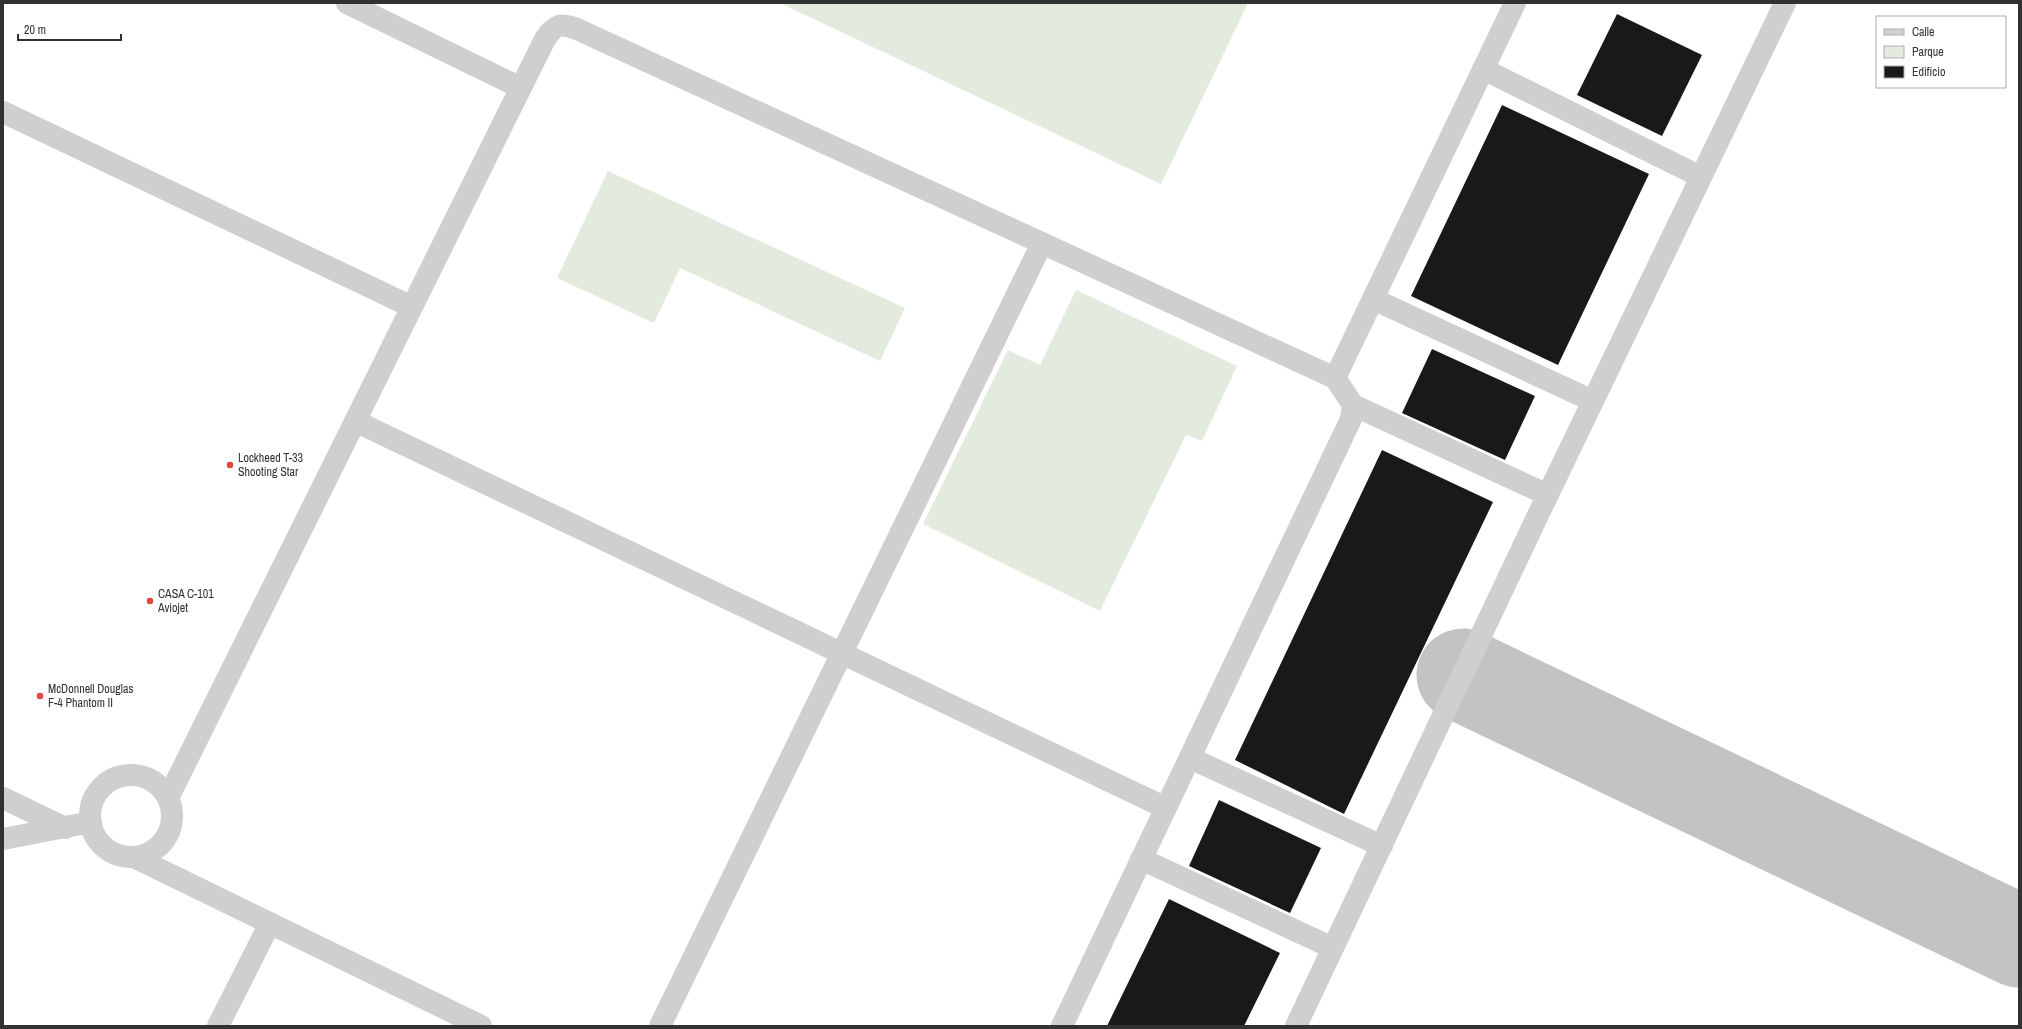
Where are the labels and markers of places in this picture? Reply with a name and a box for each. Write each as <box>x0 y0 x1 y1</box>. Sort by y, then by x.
place label: Lockheed T-33 Shooting Star <box>238 450 303 480</box>
marker: Lockheed T-33 Shooting Star <box>225 460 235 470</box>
place label: CASA C-101 Aviojet <box>157 586 214 616</box>
marker: CASA C-101 Aviojet <box>145 596 155 606</box>
place label: McDonnell Douglas F-4 Phantom II <box>48 681 133 711</box>
marker: McDonnell Douglas F-4 Phantom II <box>35 691 45 701</box>

